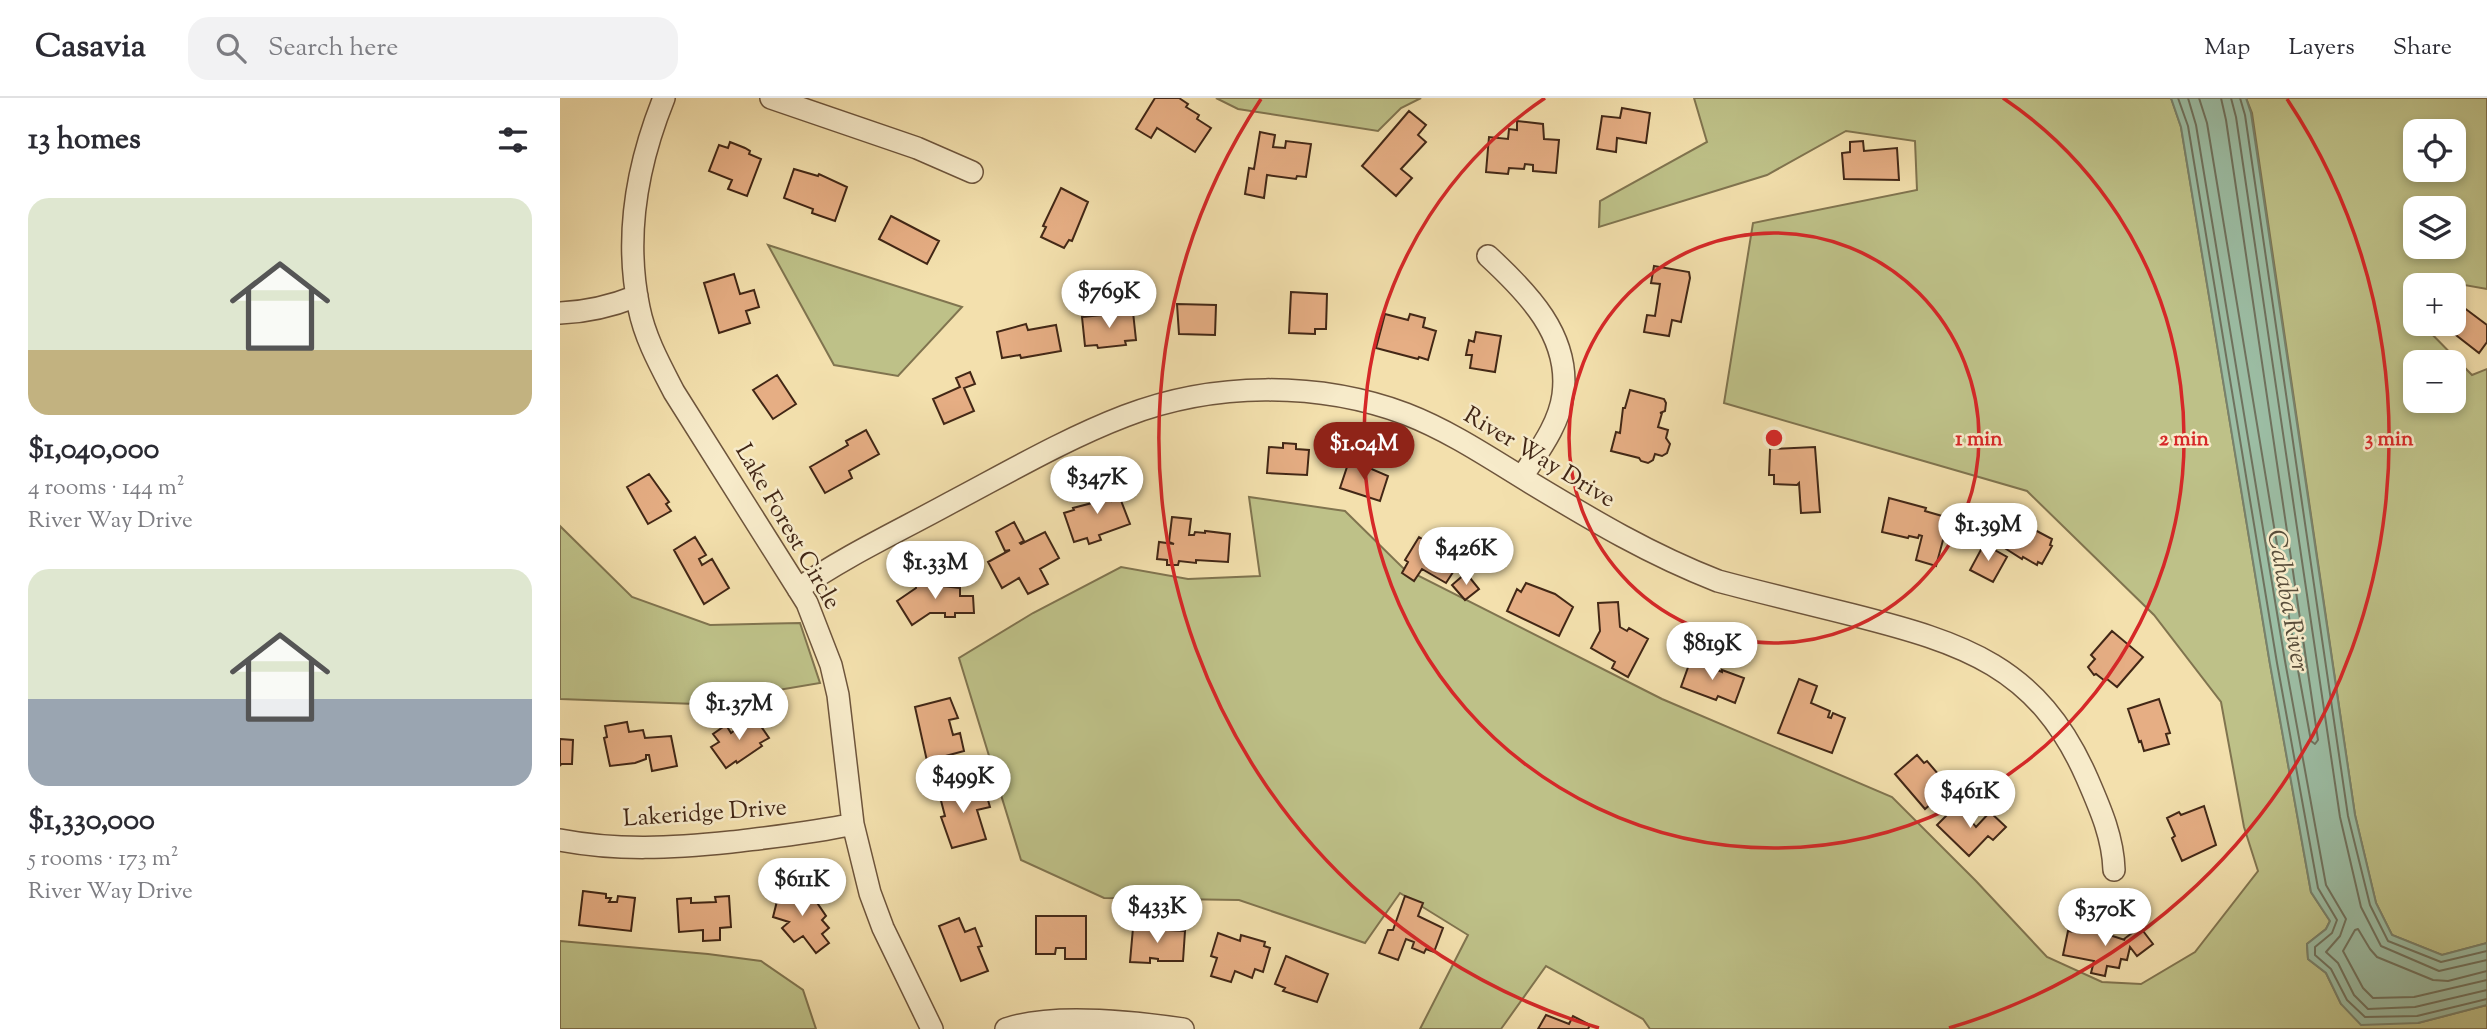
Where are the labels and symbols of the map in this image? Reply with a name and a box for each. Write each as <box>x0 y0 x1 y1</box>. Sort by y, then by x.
pin: $769K <box>1060 271 1158 330</box>
street label: River Way Drive <box>1457 399 1621 517</box>
pin: $1.04M <box>1307 422 1421 482</box>
text: 1 min <box>1955 425 2003 455</box>
text: 2 min <box>2159 425 2210 455</box>
text: 3 min <box>2365 425 2414 455</box>
centre of rings <box>1762 426 1786 450</box>
street label: Lake Forest Circle <box>726 438 848 616</box>
pin: $347K <box>1048 456 1146 516</box>
pin: $1.39M <box>1931 504 2045 563</box>
water label: Cahaba River <box>2256 527 2318 675</box>
pin: $426K <box>1417 528 1515 587</box>
pin: $1.33M <box>878 542 992 601</box>
pin: $819K <box>1663 622 1761 682</box>
pin: $1.37M <box>682 682 796 742</box>
pin: $499K <box>914 756 1012 815</box>
pin: $461K <box>1921 770 2019 830</box>
street label: Lakeridge Drive <box>622 791 788 837</box>
pin: $611K <box>753 858 851 918</box>
pin: $433K <box>1108 886 1206 945</box>
pin: $370K <box>2056 888 2154 948</box>

